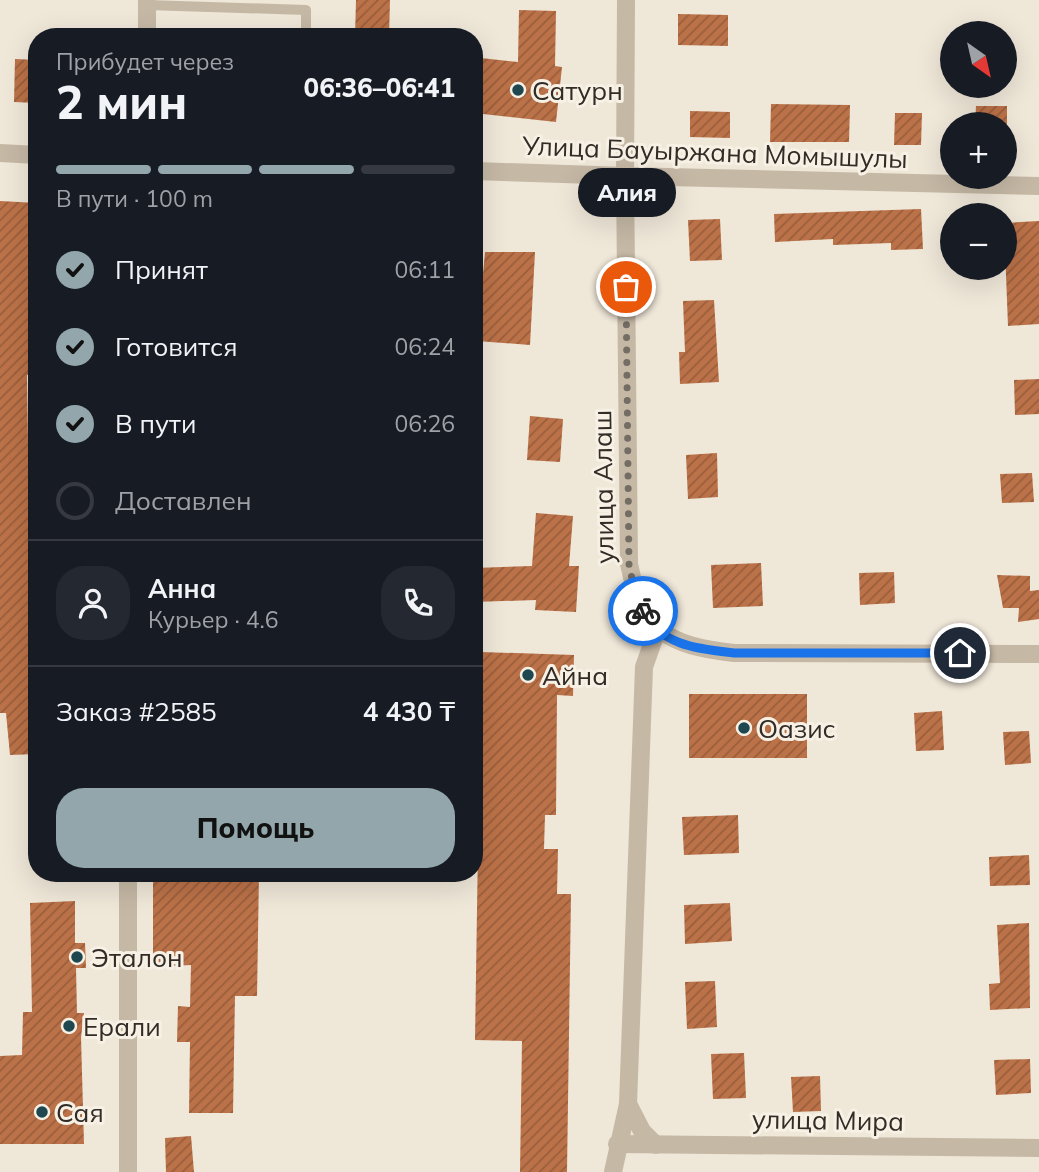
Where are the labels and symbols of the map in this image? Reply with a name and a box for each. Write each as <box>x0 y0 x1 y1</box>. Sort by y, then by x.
north arrow <box>940 21 1017 98</box>
place label: Сатурн <box>532 74 623 107</box>
marker: Сатурн <box>510 82 526 98</box>
street label: Улица Бауыржана Момышулы <box>521 129 908 175</box>
callout: Алия <box>577 168 675 217</box>
pin <box>596 257 656 317</box>
street label: улица Алаш <box>585 410 621 564</box>
courier <box>608 576 678 646</box>
pin <box>930 623 990 683</box>
place label: Айна <box>542 659 608 692</box>
marker: Айна <box>520 667 536 683</box>
place label: Оазис <box>758 712 836 745</box>
marker: Оазис <box>736 720 752 736</box>
place label: Эталон <box>91 941 183 974</box>
marker: Эталон <box>69 949 85 965</box>
place label: Ерали <box>83 1010 161 1043</box>
marker: Ерали <box>61 1018 77 1034</box>
place label: Сая <box>56 1096 104 1129</box>
street label: улица Мира <box>752 1102 904 1138</box>
marker: Сая <box>34 1104 50 1120</box>

